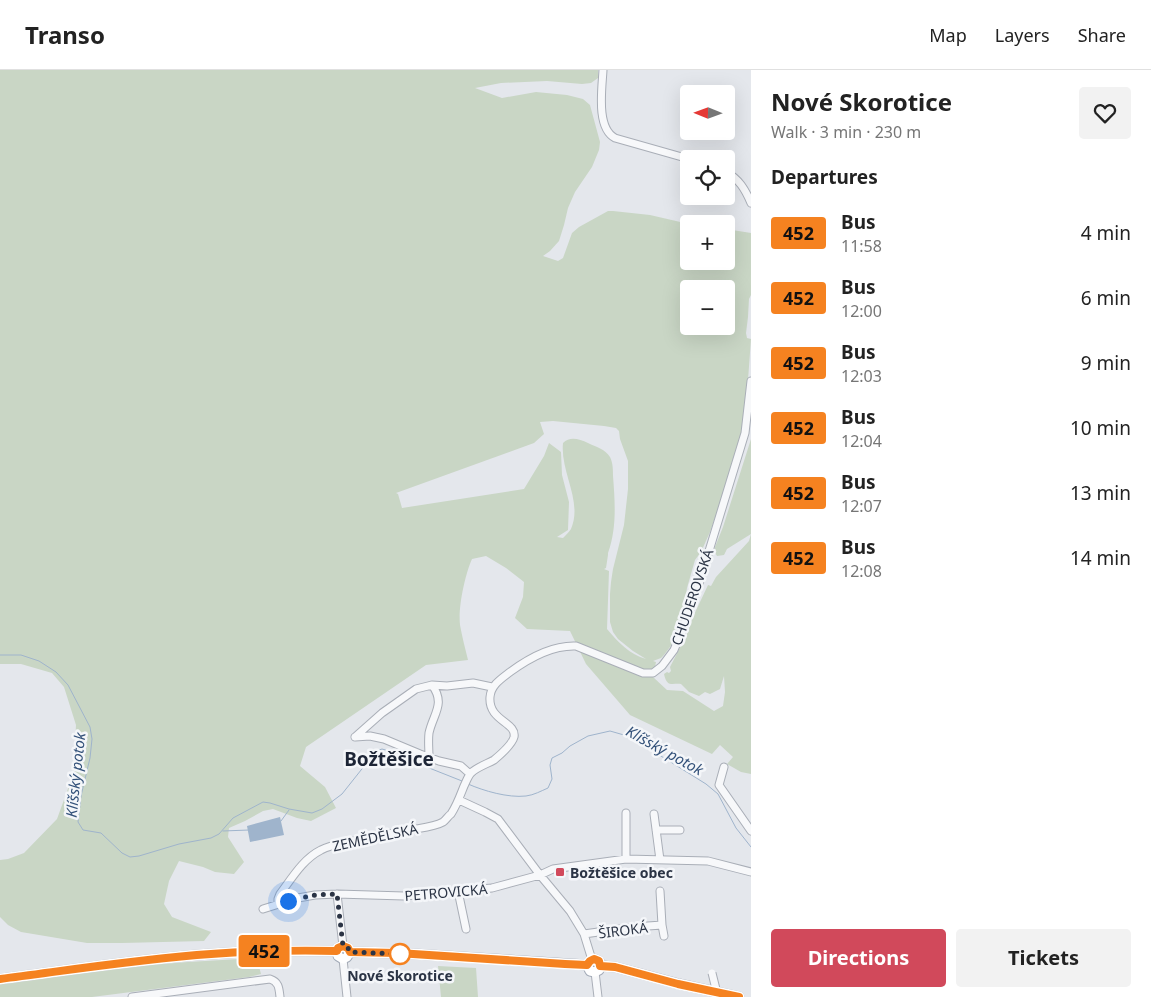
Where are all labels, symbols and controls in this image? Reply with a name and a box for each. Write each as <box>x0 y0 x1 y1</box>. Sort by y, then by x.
text: Transo <box>25 18 105 51</box>
text: Map <box>929 23 967 47</box>
text: Layers <box>995 23 1050 47</box>
text: Share <box>1078 23 1126 47</box>
north arrow <box>680 85 735 140</box>
map controls <box>680 85 735 335</box>
text: Nové Skorotice <box>771 85 952 118</box>
button: heart <box>1079 87 1131 139</box>
text: Walk · 3 min · 230 m <box>771 121 921 143</box>
button: locate <box>680 150 735 205</box>
text: Departures <box>771 164 878 190</box>
text: Bus <box>841 209 876 235</box>
button: + <box>680 215 735 270</box>
text: 4 min <box>1081 220 1131 246</box>
text: 452 <box>783 221 814 245</box>
text: 11:58 <box>841 235 882 257</box>
text: Bus <box>841 274 876 300</box>
button: − <box>680 280 735 335</box>
text: 6 min <box>1081 285 1131 311</box>
text: 452 <box>783 286 814 310</box>
text: 12:00 <box>841 300 882 322</box>
text: Bus <box>841 339 876 365</box>
text: 9 min <box>1081 350 1131 376</box>
text: 452 <box>783 351 814 375</box>
text: 12:03 <box>841 365 882 387</box>
text: Bus <box>841 404 876 430</box>
text: 10 min <box>1070 415 1131 441</box>
text: 452 <box>783 416 814 440</box>
text: 12:04 <box>841 430 882 452</box>
text: Bus <box>841 469 876 495</box>
text: 13 min <box>1070 480 1131 506</box>
text: 452 <box>783 481 814 505</box>
text: 12:07 <box>841 495 882 517</box>
text: Bus <box>841 534 876 560</box>
text: 14 min <box>1070 545 1131 571</box>
street label: CHUDEROVSKÁ <box>667 546 717 648</box>
text: 452 <box>783 546 814 570</box>
text: 12:08 <box>841 560 882 582</box>
water label: Klíšský potok <box>623 721 708 780</box>
water label: Klíšský potok <box>61 731 89 819</box>
district label: Božtěšice <box>344 746 434 772</box>
street label: ZEMĚDĚLSKÁ <box>331 819 420 855</box>
place label: Božtěšice obec <box>570 863 673 882</box>
marker: Božtěšice obec <box>554 866 566 878</box>
street label: PETROVICKÁ <box>404 879 488 905</box>
your location <box>276 889 301 914</box>
street label: ŠIROKÁ <box>597 918 649 942</box>
button: Directions <box>771 929 946 987</box>
button: Tickets <box>956 929 1131 987</box>
line badge: 452 <box>235 935 293 967</box>
text: 452 <box>249 939 279 963</box>
marker: Nové Skorotice <box>389 943 411 965</box>
place label: Nové Skorotice <box>347 966 453 985</box>

